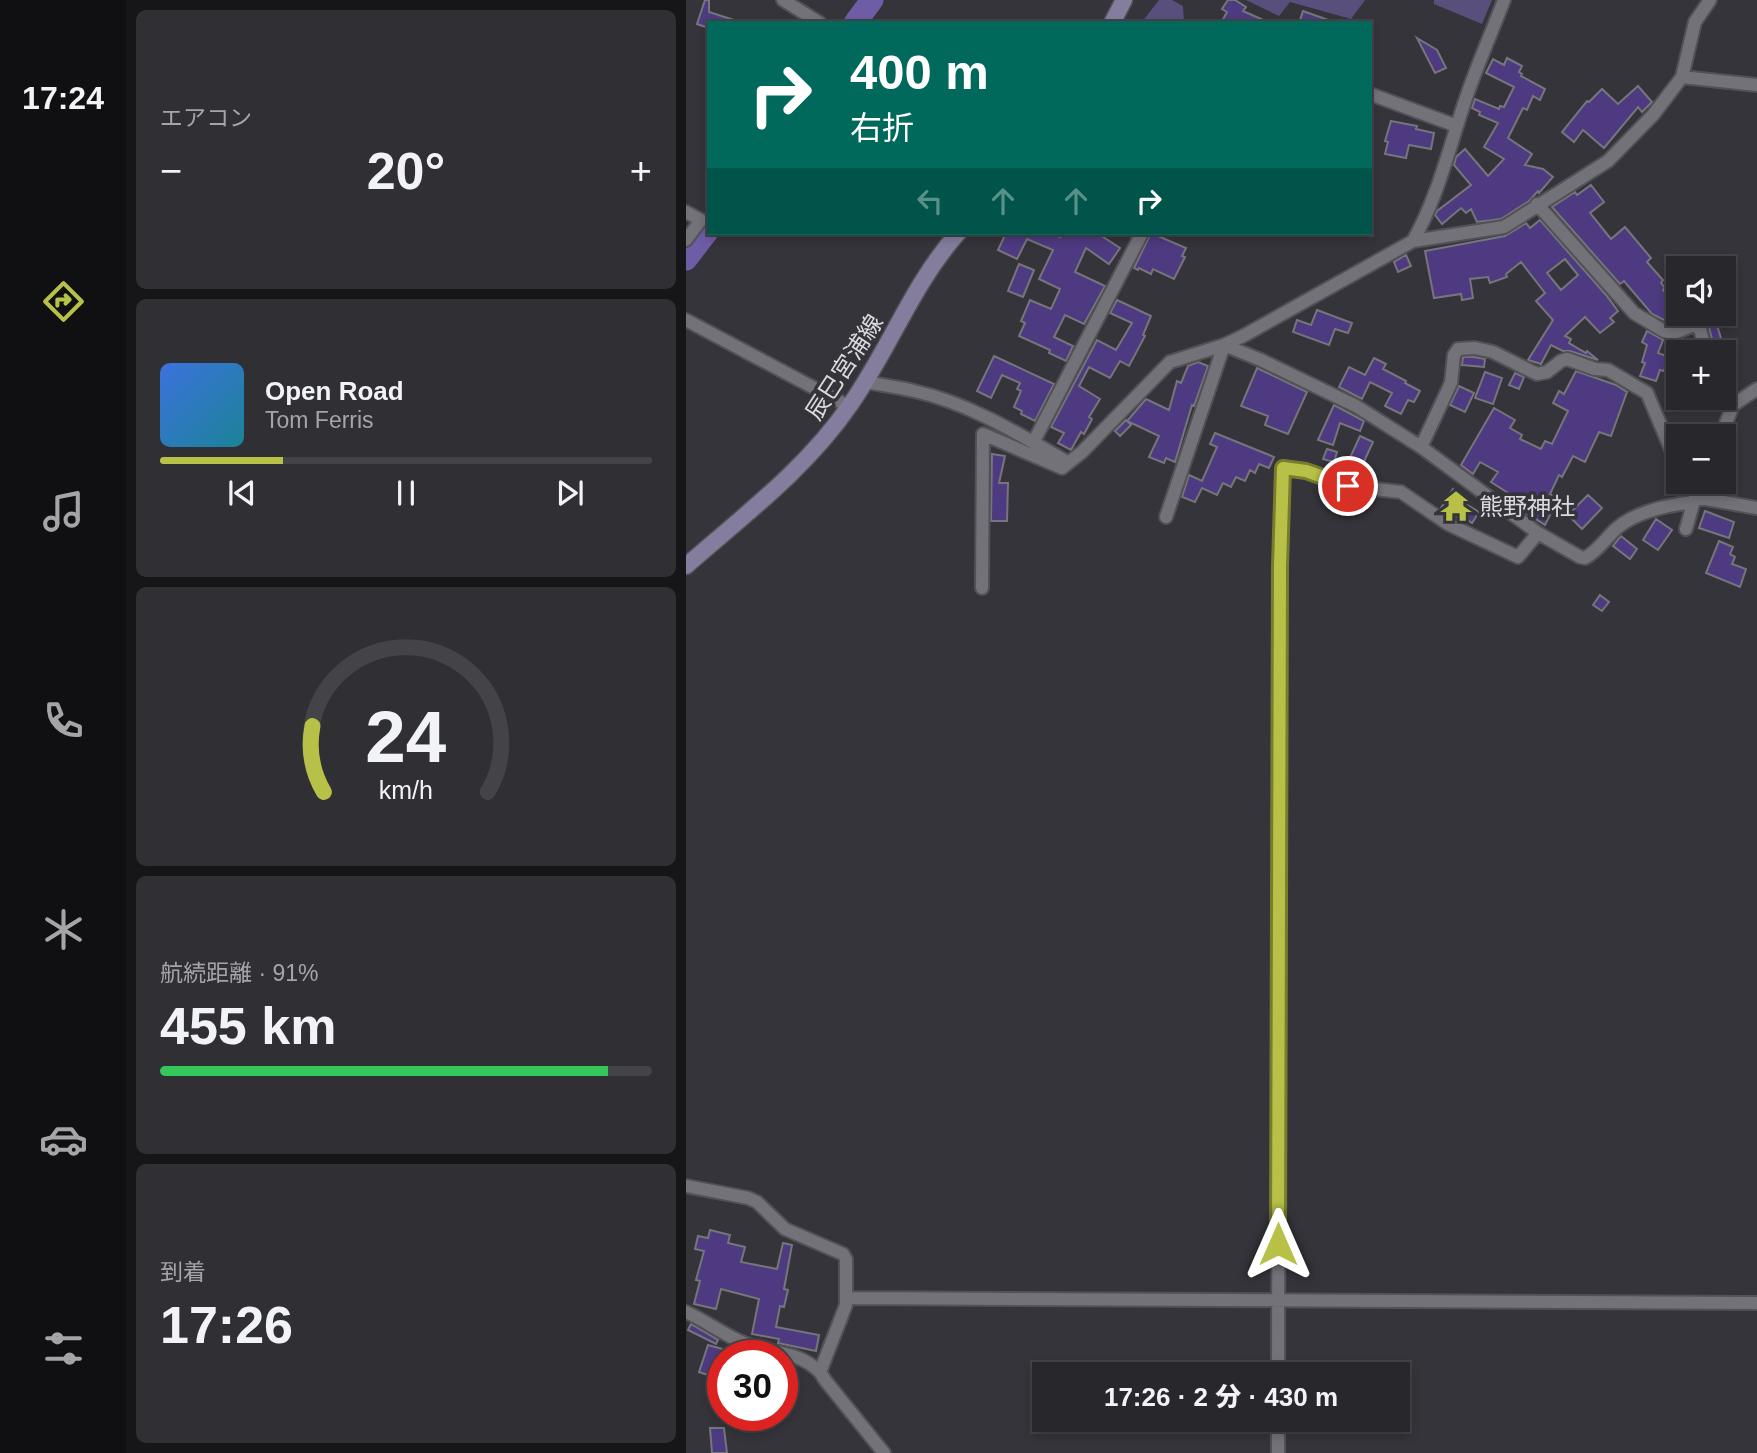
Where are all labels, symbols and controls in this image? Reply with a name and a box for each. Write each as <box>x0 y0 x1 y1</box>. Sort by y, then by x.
text: 400 m <box>850 45 989 99</box>
icon: right <box>735 49 826 140</box>
text: 17:24 <box>22 80 104 116</box>
text: エアコン <box>160 105 252 131</box>
text: 右折 <box>850 110 914 146</box>
text: 20° <box>367 142 445 200</box>
text: − <box>160 150 182 192</box>
text: + <box>630 150 652 192</box>
icon: left <box>911 182 949 220</box>
icon: ahead <box>984 182 1022 220</box>
icon: ahead <box>1057 182 1095 220</box>
icon: right <box>1130 182 1168 220</box>
map controls <box>1666 256 1736 494</box>
button: sound <box>1666 256 1736 326</box>
icon: directions <box>39 277 88 326</box>
street label: 辰巳宮浦線 <box>800 309 888 425</box>
button: + <box>1666 340 1736 410</box>
text: Open Road <box>265 376 404 406</box>
text: Tom Ferris <box>265 407 374 433</box>
button: − <box>1666 424 1736 494</box>
pin <box>1318 456 1378 516</box>
icon: arrive <box>1329 467 1367 505</box>
icon: previous <box>223 474 261 512</box>
icon: pause <box>387 474 425 512</box>
icon: next <box>551 474 589 512</box>
icon: music <box>39 487 88 536</box>
temple icon: 熊野神社 <box>1439 489 1473 523</box>
place label: 熊野神社 <box>1479 493 1575 520</box>
icon: phone <box>39 696 88 745</box>
text: 24 <box>366 697 447 778</box>
text: km/h <box>379 776 433 804</box>
icon: climate <box>39 905 88 954</box>
text: 航続距離 · 91% <box>160 960 318 986</box>
text: 455 km <box>160 997 336 1055</box>
icon: car <box>39 1115 88 1164</box>
position arrow <box>1241 1207 1315 1281</box>
text: 到着 <box>160 1259 206 1285</box>
text: 17:26 <box>160 1296 293 1354</box>
icon: filters <box>39 1324 88 1373</box>
speed limit sign: 30 <box>707 1340 798 1431</box>
text: 17:26 · 2 分 · 430 m <box>1104 1382 1338 1412</box>

